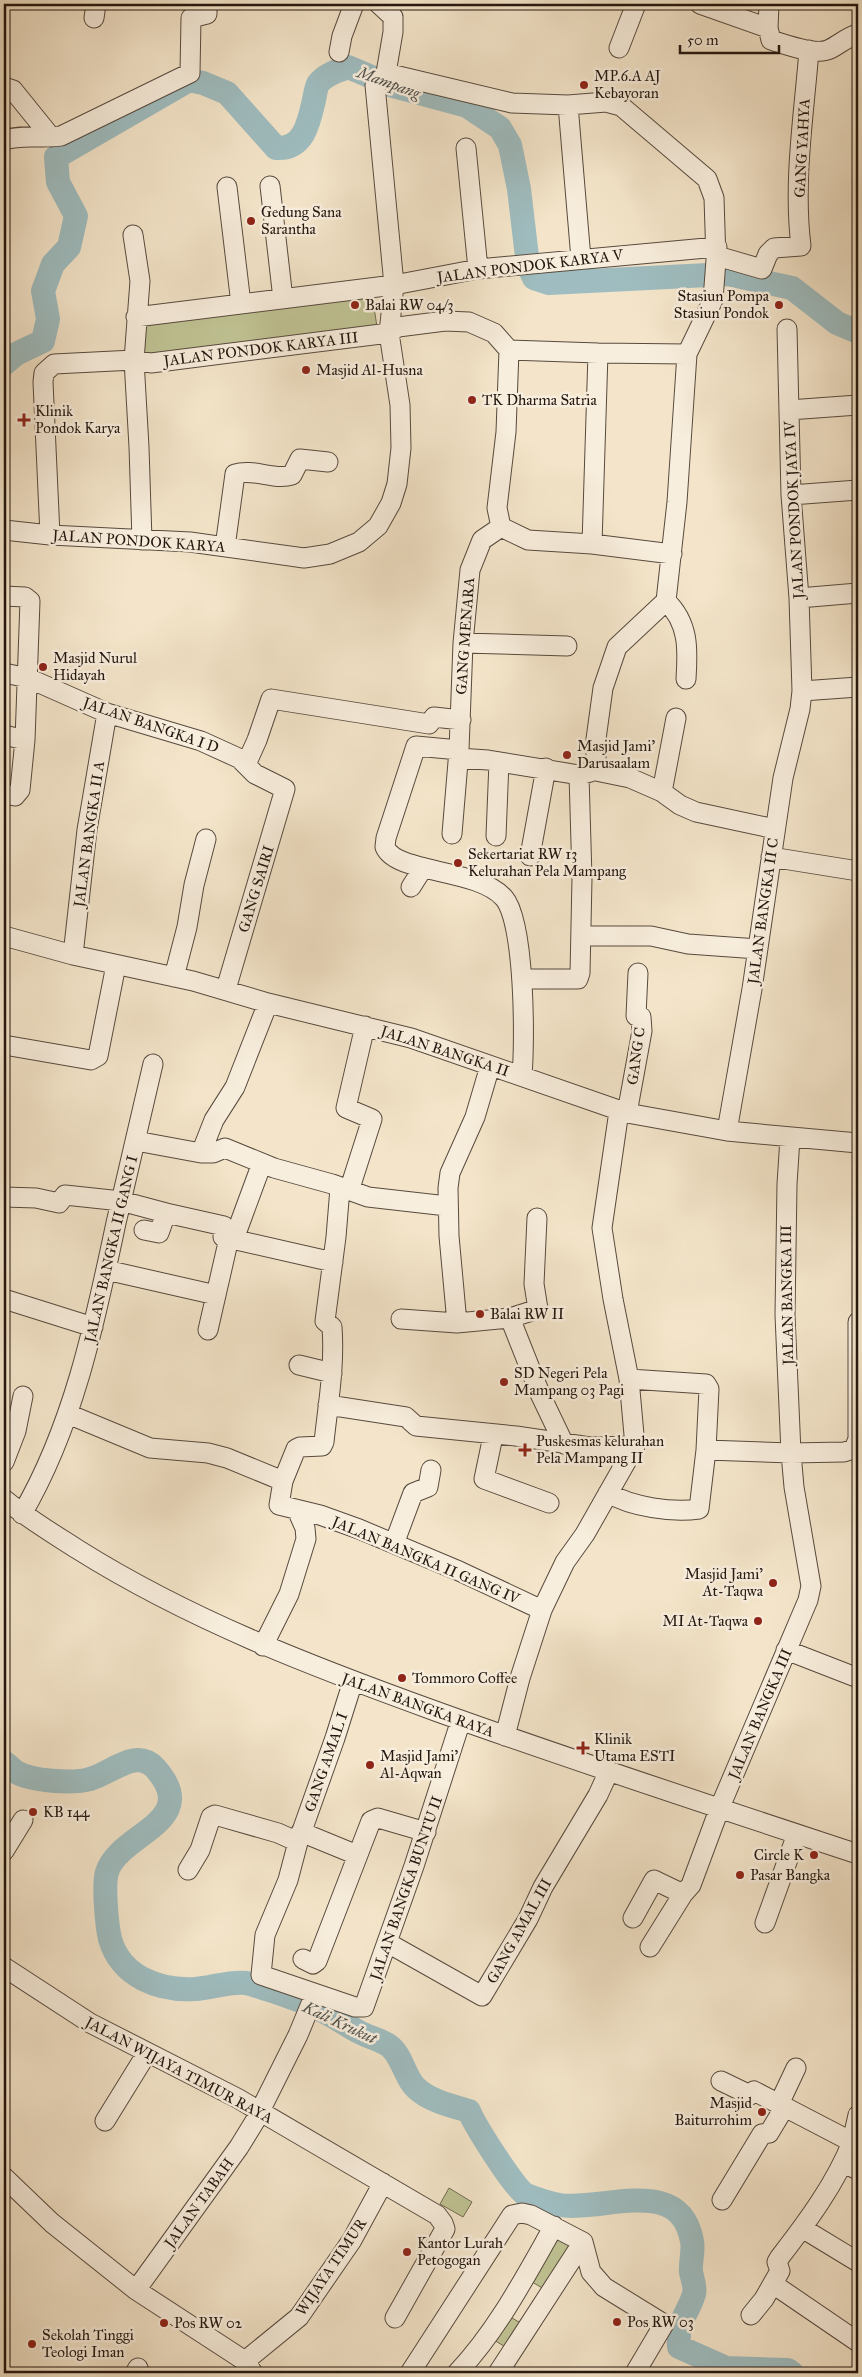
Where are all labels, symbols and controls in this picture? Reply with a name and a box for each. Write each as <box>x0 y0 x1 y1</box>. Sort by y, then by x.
scale bar <box>680 22 778 54</box>
text: 50 m <box>687 31 719 49</box>
water label: Mampang <box>353 62 424 104</box>
place label: MP.6.A AJ Kebayoran <box>594 67 661 102</box>
marker: MP.6.A AJ Kebayoran <box>578 79 590 91</box>
street label: GANG YAHYA <box>790 98 814 198</box>
place label: Gedung Sana Sarantha <box>261 203 342 238</box>
marker: Gedung Sana Sarantha <box>245 215 257 227</box>
street label: JALAN PONDOK KARYA V <box>434 246 625 288</box>
place label: Stasiun Pompa Stasiun Pondok <box>674 287 770 322</box>
place label: Balai RW 04/3 <box>365 296 454 314</box>
marker: Balai RW 04/3 <box>349 299 361 311</box>
marker: Stasiun Pompa Stasiun Pondok <box>773 299 785 311</box>
street label: JALAN PONDOK KARYA III <box>161 328 359 371</box>
place label: Masjid Al-Husna <box>316 361 423 379</box>
marker: Masjid Al-Husna <box>300 364 312 376</box>
place label: TK Dharma Satria <box>482 391 597 409</box>
marker: TK Dharma Satria <box>466 394 478 406</box>
place label: Klinik Pondok Karya <box>35 402 121 437</box>
marker: Klinik Pondok Karya <box>17 413 31 427</box>
street label: JALAN PONDOK JAYA IV <box>780 420 809 601</box>
street label: JALAN PONDOK KARYA <box>50 526 226 557</box>
street label: GANG MENARA <box>452 577 478 695</box>
place label: Masjid Nurul Hidayah <box>53 649 138 684</box>
marker: Masjid Nurul Hidayah <box>37 661 49 673</box>
street label: JALAN BANGKA I D <box>78 693 222 758</box>
place label: Masjid Jami' Darusaalam <box>577 737 656 772</box>
marker: Masjid Jami' Darusaalam <box>561 749 573 761</box>
street label: JALAN BANGKA II A <box>70 760 109 910</box>
street label: JALAN BANGKA II C <box>744 837 783 987</box>
street label: GANG SAIRI <box>234 843 278 935</box>
place label: Sekertariat RW 13 Kelurahan Pela Mampang <box>468 845 627 880</box>
marker: Sekertariat RW 13 Kelurahan Pela Mampang <box>452 857 464 869</box>
street label: JALAN BANGKA II <box>376 1021 512 1081</box>
street label: GANG C <box>623 1026 649 1086</box>
street label: JALAN BANGKA II GANG I <box>80 1154 142 1346</box>
street label: JALAN BANGKA III <box>777 1225 798 1367</box>
place label: Balai RW II <box>490 1305 564 1323</box>
marker: Balai RW II <box>474 1308 486 1320</box>
place label: SD Negeri Pela Mampang 03 Pagi <box>514 1364 624 1399</box>
marker: SD Negeri Pela Mampang 03 Pagi <box>498 1376 510 1388</box>
place label: Puskesmas kelurahan Pela Mampang II <box>536 1432 664 1467</box>
marker: Puskesmas kelurahan Pela Mampang II <box>518 1443 532 1457</box>
street label: JALAN BANGKA II GANG IV <box>327 1511 523 1609</box>
place label: Masjid Jami' At-Taqwa <box>685 1565 764 1601</box>
marker: Masjid Jami' At-Taqwa <box>767 1577 779 1589</box>
place label: MI At-Taqwa <box>662 1612 749 1631</box>
marker: MI At-Taqwa <box>752 1615 764 1627</box>
street label: JALAN BANGKA III <box>723 1646 797 1784</box>
street label: JALAN BANGKA RAYA <box>337 1668 497 1742</box>
place label: Tommoro Coffee <box>412 1669 517 1687</box>
marker: Tommoro Coffee <box>396 1672 408 1684</box>
street label: GANG AMAL I <box>301 1710 351 1814</box>
place label: Klinik Utama ESTI <box>594 1730 675 1765</box>
marker: Klinik Utama ESTI <box>576 1741 590 1755</box>
place label: Masjid Jami' Al-Aqwan <box>379 1747 459 1783</box>
marker: Masjid Jami' Al-Aqwan <box>364 1759 376 1771</box>
street label: JALAN BANGKA BUNTU II <box>365 1794 447 1985</box>
place label: KB 144 <box>43 1803 90 1821</box>
marker: KB 144 <box>27 1806 39 1818</box>
place label: Circle K <box>754 1846 804 1864</box>
marker: Circle K <box>808 1849 820 1861</box>
place label: Pasar Bangka <box>750 1866 831 1884</box>
marker: Pasar Bangka <box>734 1869 746 1881</box>
street label: GANG AMAL III <box>483 1875 555 1987</box>
water label: Kali Krukut <box>299 1997 380 2048</box>
street label: JALAN WIJAYA TIMUR RAYA <box>80 2012 276 2128</box>
place label: Masjid Baiturrohim <box>675 2094 752 2129</box>
marker: Masjid Baiturrohim <box>756 2106 768 2118</box>
street label: JALAN TABAH <box>159 2155 238 2254</box>
street label: WIJAYA TIMUR <box>292 2215 371 2320</box>
place label: Kantor Lurah Petogogan <box>417 2234 504 2269</box>
marker: Kantor Lurah Petogogan <box>401 2246 413 2258</box>
place label: Pos RW 03 <box>627 2313 694 2331</box>
place label: Pos RW 02 <box>174 2314 243 2332</box>
marker: Pos RW 03 <box>611 2316 623 2328</box>
marker: Pos RW 02 <box>158 2317 170 2329</box>
place label: Sekolah Tinggi Teologi Iman <box>42 2326 134 2361</box>
marker: Sekolah Tinggi Teologi Iman <box>26 2338 38 2350</box>

